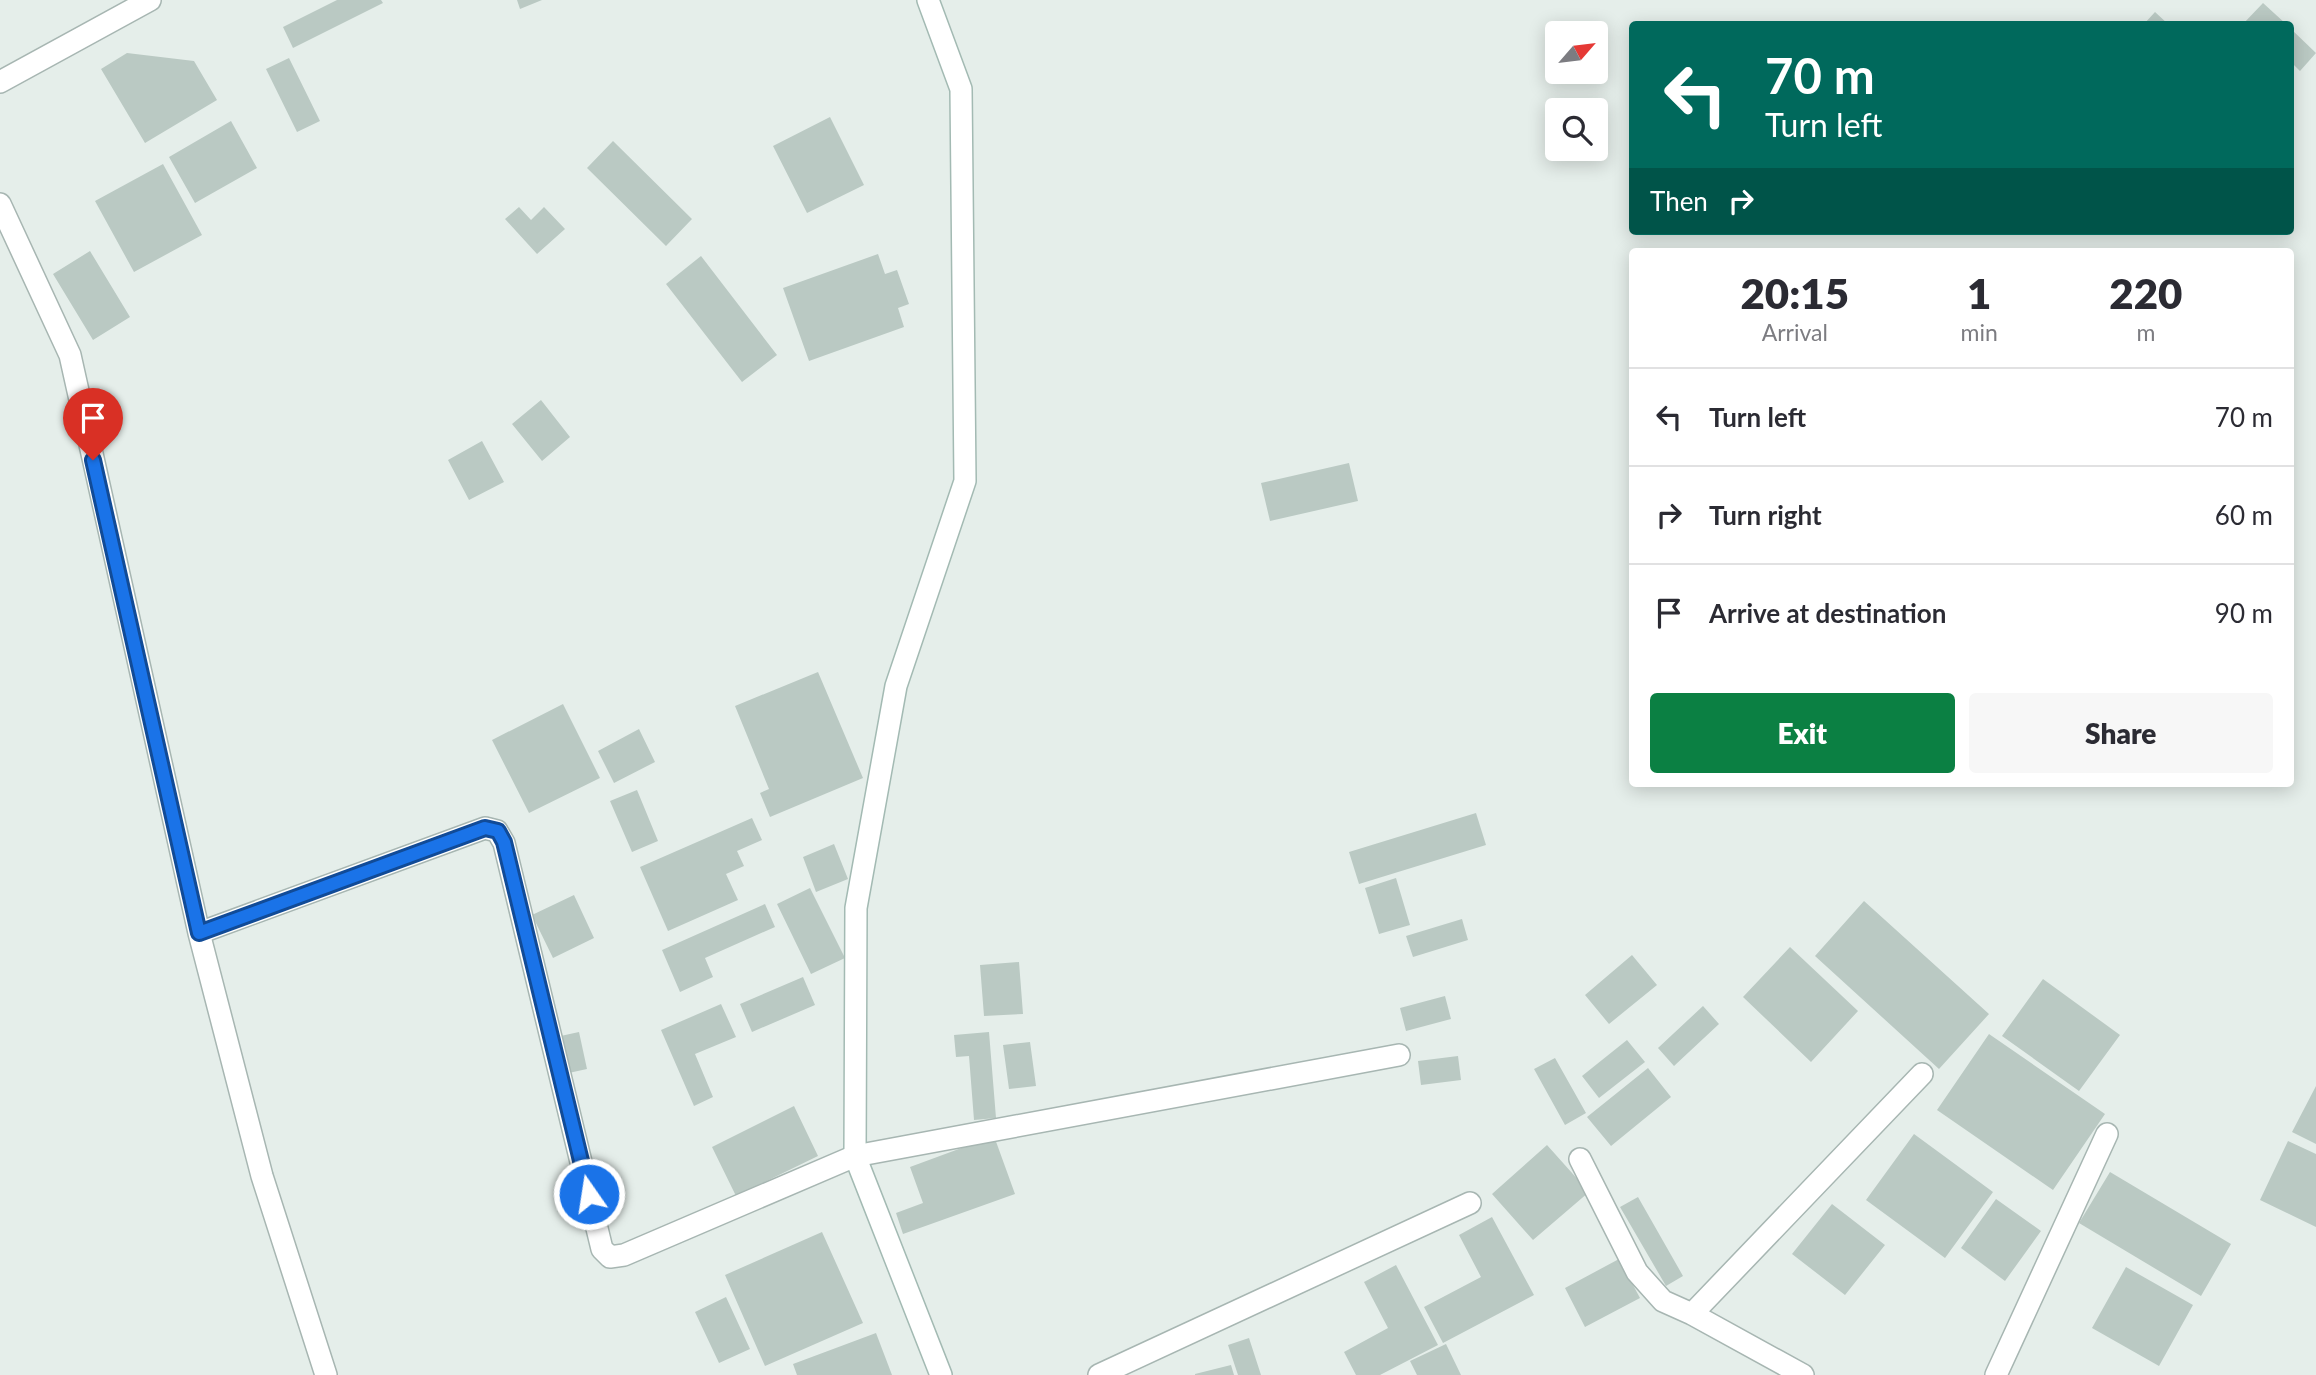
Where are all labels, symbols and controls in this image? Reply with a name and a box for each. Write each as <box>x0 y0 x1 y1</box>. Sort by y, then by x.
north arrow <box>1545 21 1608 84</box>
map controls <box>1545 21 1608 161</box>
text: 70 m <box>1765 46 1875 104</box>
icon: left <box>1650 49 1741 140</box>
button: search <box>1545 98 1608 161</box>
text: Turn left <box>1765 105 1882 144</box>
icon: right <box>1722 182 1760 220</box>
text: Then <box>1650 185 1708 217</box>
text: 20:15 <box>1741 268 1849 318</box>
text: 1 <box>1967 268 1991 318</box>
text: 220 <box>2109 268 2182 318</box>
text: Arrival <box>1762 318 1828 346</box>
text: min <box>1961 318 1998 346</box>
text: m <box>2136 318 2155 346</box>
pin <box>63 388 123 460</box>
icon: left <box>1650 398 1688 436</box>
icon: arrive <box>74 399 112 437</box>
text: Turn left <box>1709 401 1806 433</box>
text: 70 m <box>2215 401 2273 433</box>
icon: right <box>1650 496 1688 534</box>
text: Turn right <box>1709 499 1822 531</box>
text: 60 m <box>2215 499 2273 531</box>
icon: arrive <box>1650 594 1688 632</box>
text: Arrive at destination <box>1709 597 1946 629</box>
text: 90 m <box>2215 597 2273 629</box>
button: Exit <box>1650 693 1955 773</box>
button: Share <box>1969 693 2273 773</box>
position arrow <box>552 1157 626 1231</box>

